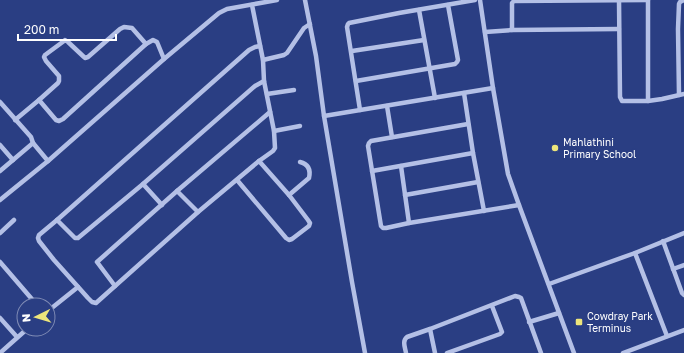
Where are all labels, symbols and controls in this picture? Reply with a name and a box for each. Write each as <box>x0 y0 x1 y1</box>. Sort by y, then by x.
scale bar <box>18 16 116 42</box>
text: 200 m <box>24 22 59 37</box>
place label: Mahlathini Primary School <box>563 136 636 160</box>
marker: Mahlathini Primary School <box>550 143 560 153</box>
north arrow <box>16 297 56 337</box>
place label: Cowdray Park Terminus <box>587 310 653 334</box>
text: N <box>19 313 32 323</box>
marker: Cowdray Park Terminus <box>574 317 584 327</box>

